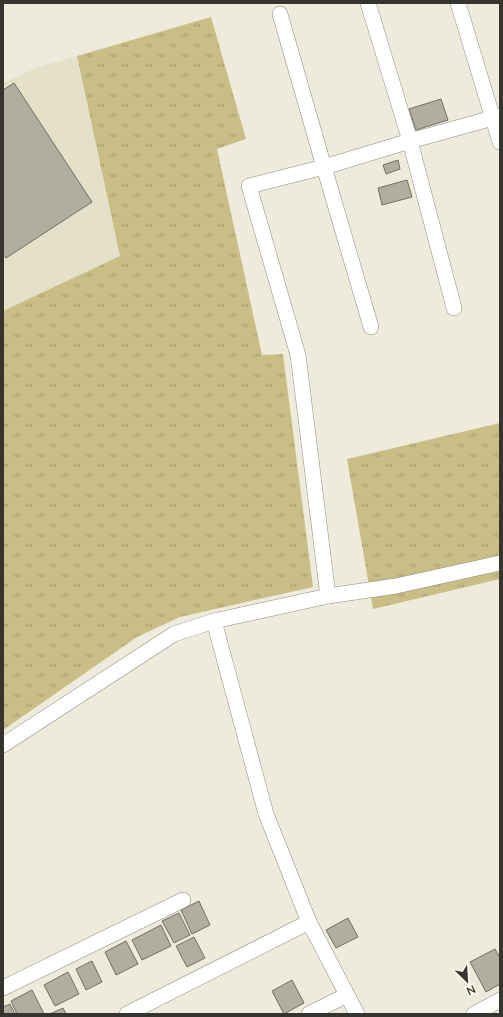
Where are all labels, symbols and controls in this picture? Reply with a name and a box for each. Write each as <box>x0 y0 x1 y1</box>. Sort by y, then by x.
north arrow <box>447 961 487 1001</box>
text: N <box>465 983 478 998</box>

